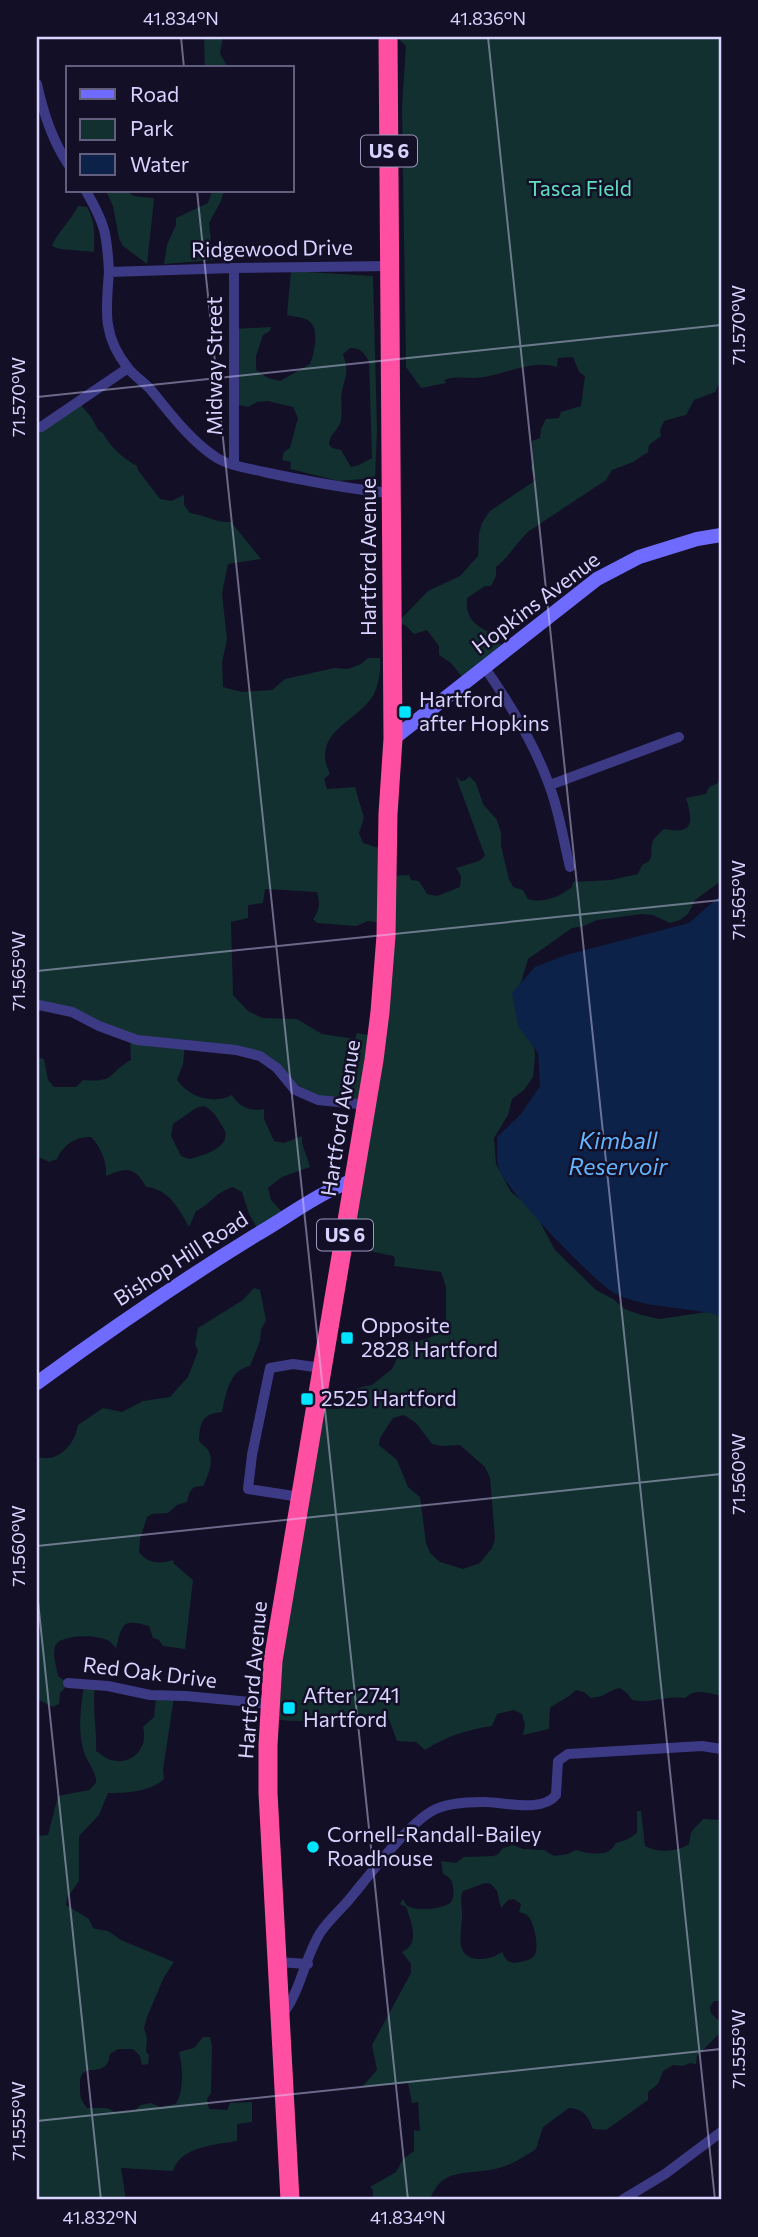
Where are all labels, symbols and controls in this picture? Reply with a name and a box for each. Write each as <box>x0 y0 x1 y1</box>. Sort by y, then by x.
text: 41.834°N <box>143 7 219 29</box>
text: 41.836°N <box>450 7 526 29</box>
legend <box>66 66 294 192</box>
text: Road <box>130 81 179 106</box>
text: Park <box>130 115 174 140</box>
road number: US 6 <box>361 136 417 167</box>
text: Water <box>130 151 189 176</box>
park label: Tasca Field <box>528 175 632 200</box>
street label: Ridgewood Drive <box>191 234 353 261</box>
text: 71.570°W <box>727 285 749 365</box>
street label: Midway Street <box>201 296 226 436</box>
text: 71.570°W <box>7 357 29 437</box>
street label: Hartford Avenue <box>355 478 380 636</box>
street label: Hopkins Avenue <box>466 546 604 658</box>
place label: Hartford after Hopkins <box>419 686 549 735</box>
marker: Hartford after Hopkins <box>397 704 413 720</box>
text: 71.565°W <box>727 860 749 940</box>
text: 71.565°W <box>7 931 29 1011</box>
street label: Hartford Avenue <box>315 1038 364 1198</box>
water label: Kimball Reservoir <box>569 1126 668 1180</box>
street label: Bishop Hill Road <box>109 1205 252 1310</box>
road number: US 6 <box>317 1219 373 1250</box>
place label: Opposite 2828 Hartford <box>361 1312 498 1361</box>
marker: Opposite 2828 Hartford <box>339 1330 355 1346</box>
place label: 2525 Hartford <box>321 1385 457 1410</box>
marker: 2525 Hartford <box>299 1391 315 1407</box>
text: 71.560°W <box>727 1433 749 1515</box>
text: 71.560°W <box>7 1505 29 1587</box>
street label: Hartford Avenue <box>232 1600 271 1760</box>
street label: Red Oak Drive <box>82 1651 219 1692</box>
place label: After 2741 Hartford <box>303 1682 400 1731</box>
marker: After 2741 Hartford <box>281 1700 297 1716</box>
place label: Cornell-Randall-Bailey Roadhouse <box>327 1821 542 1870</box>
marker: Cornell-Randall-Bailey Roadhouse <box>305 1839 321 1855</box>
text: 71.555°W <box>727 2009 749 2089</box>
text: 71.555°W <box>7 2081 29 2161</box>
text: 41.832°N <box>62 2206 138 2228</box>
text: 41.834°N <box>370 2206 446 2228</box>

